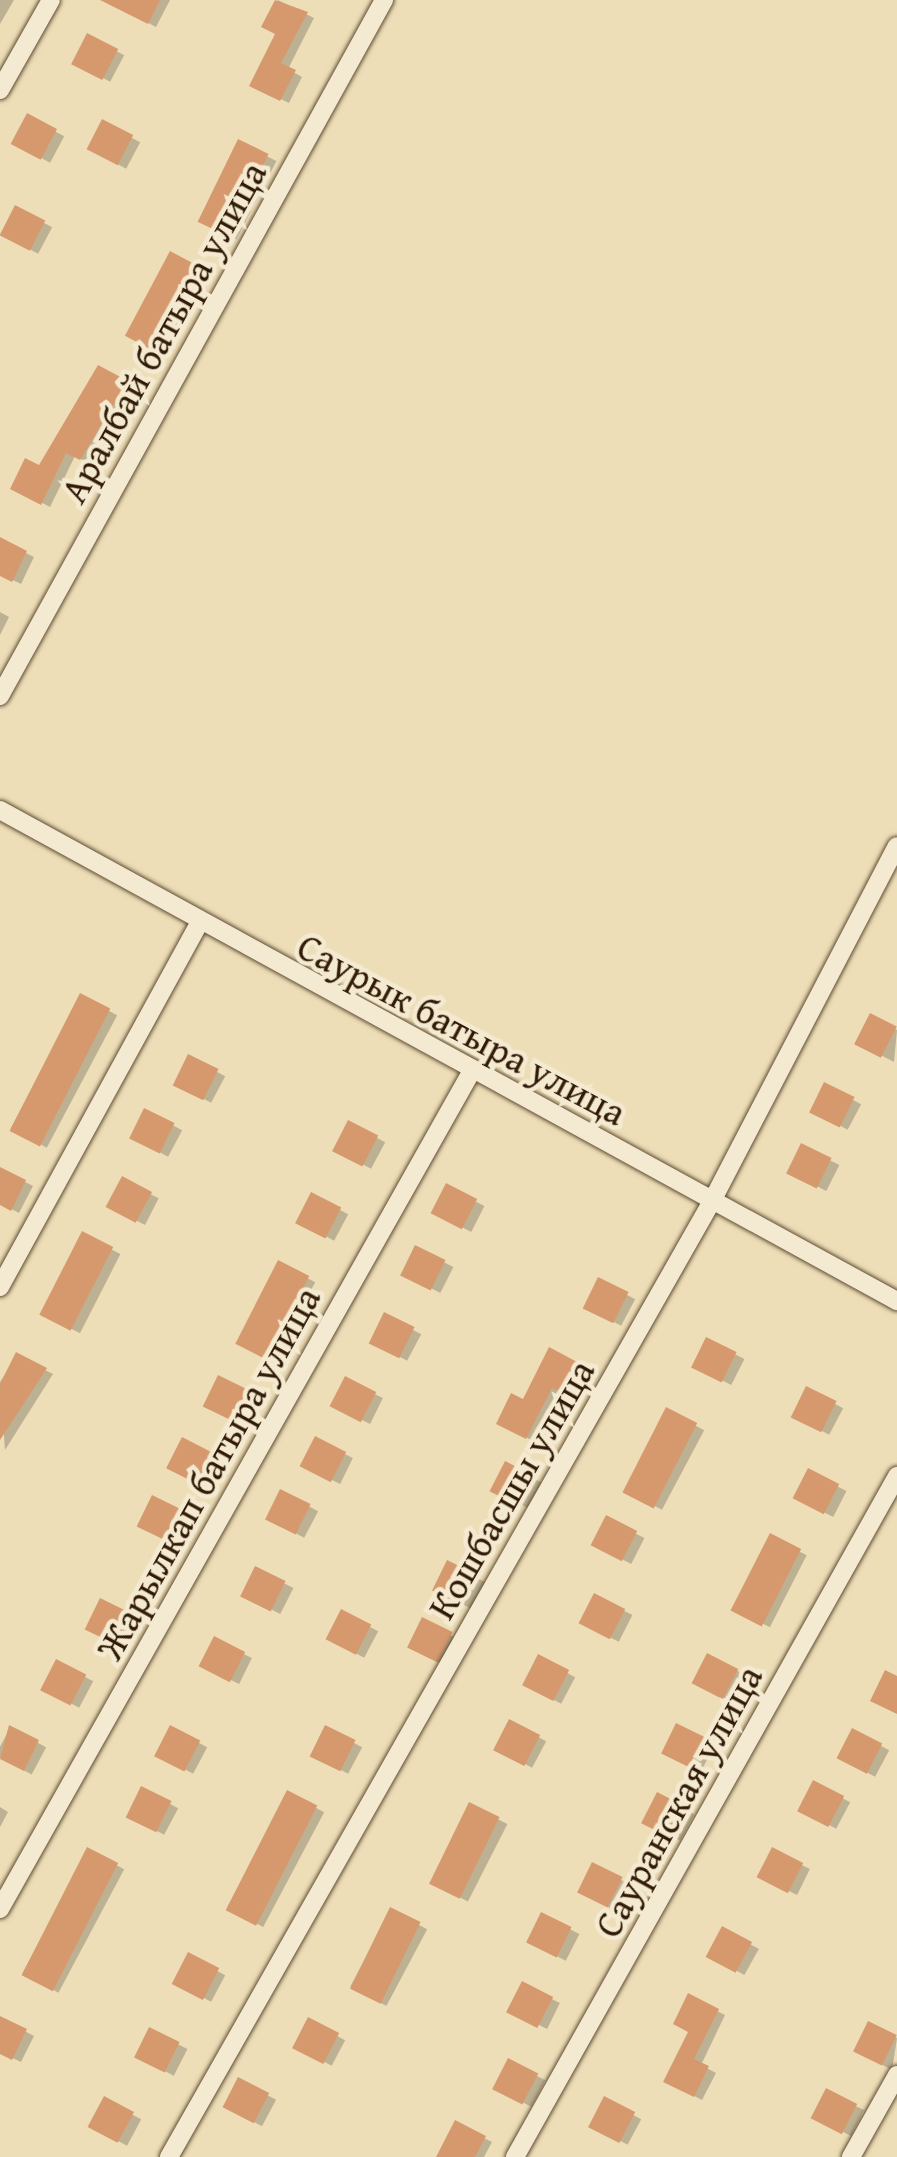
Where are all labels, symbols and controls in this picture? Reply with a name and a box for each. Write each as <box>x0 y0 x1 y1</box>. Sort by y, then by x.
street label: Аралбай батыра улица <box>50 153 276 511</box>
street label: Саурык батыра улица <box>290 923 634 1135</box>
street label: Жарылкап батыра улица <box>86 1278 330 1668</box>
street label: Кошбасшы улица <box>418 1351 604 1627</box>
street label: Сауранская улица <box>584 1657 772 1945</box>

